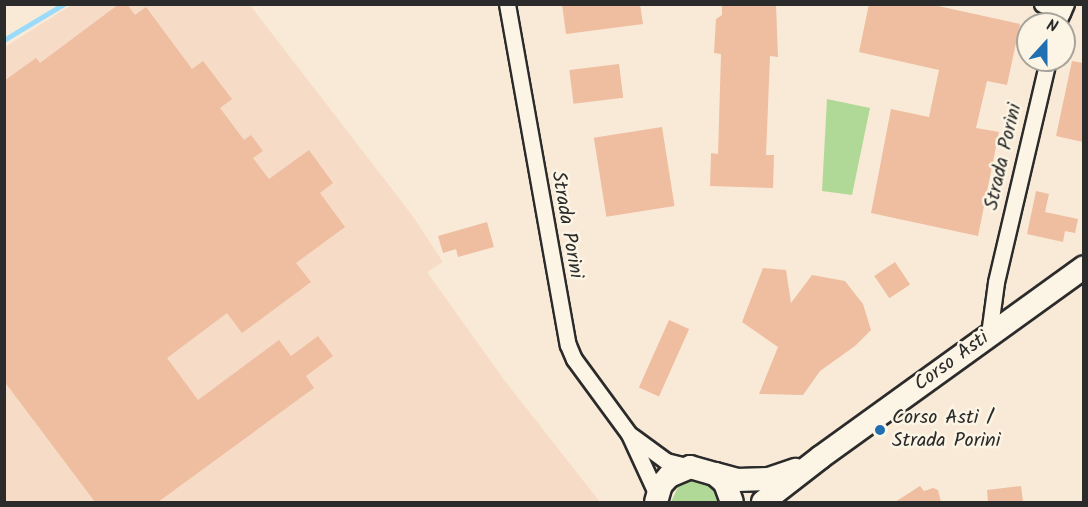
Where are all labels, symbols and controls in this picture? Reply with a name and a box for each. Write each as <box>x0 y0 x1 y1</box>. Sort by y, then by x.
north arrow <box>1016 12 1076 72</box>
text: N <box>1043 13 1061 40</box>
street label: Strada Porini <box>980 101 1028 213</box>
street label: Strada Porini <box>545 170 587 280</box>
street label: Corso Asti <box>910 327 994 397</box>
place label: Corso Asti / Strada Porini <box>892 406 1000 453</box>
marker: Corso Asti / Strada Porini <box>873 423 887 437</box>

